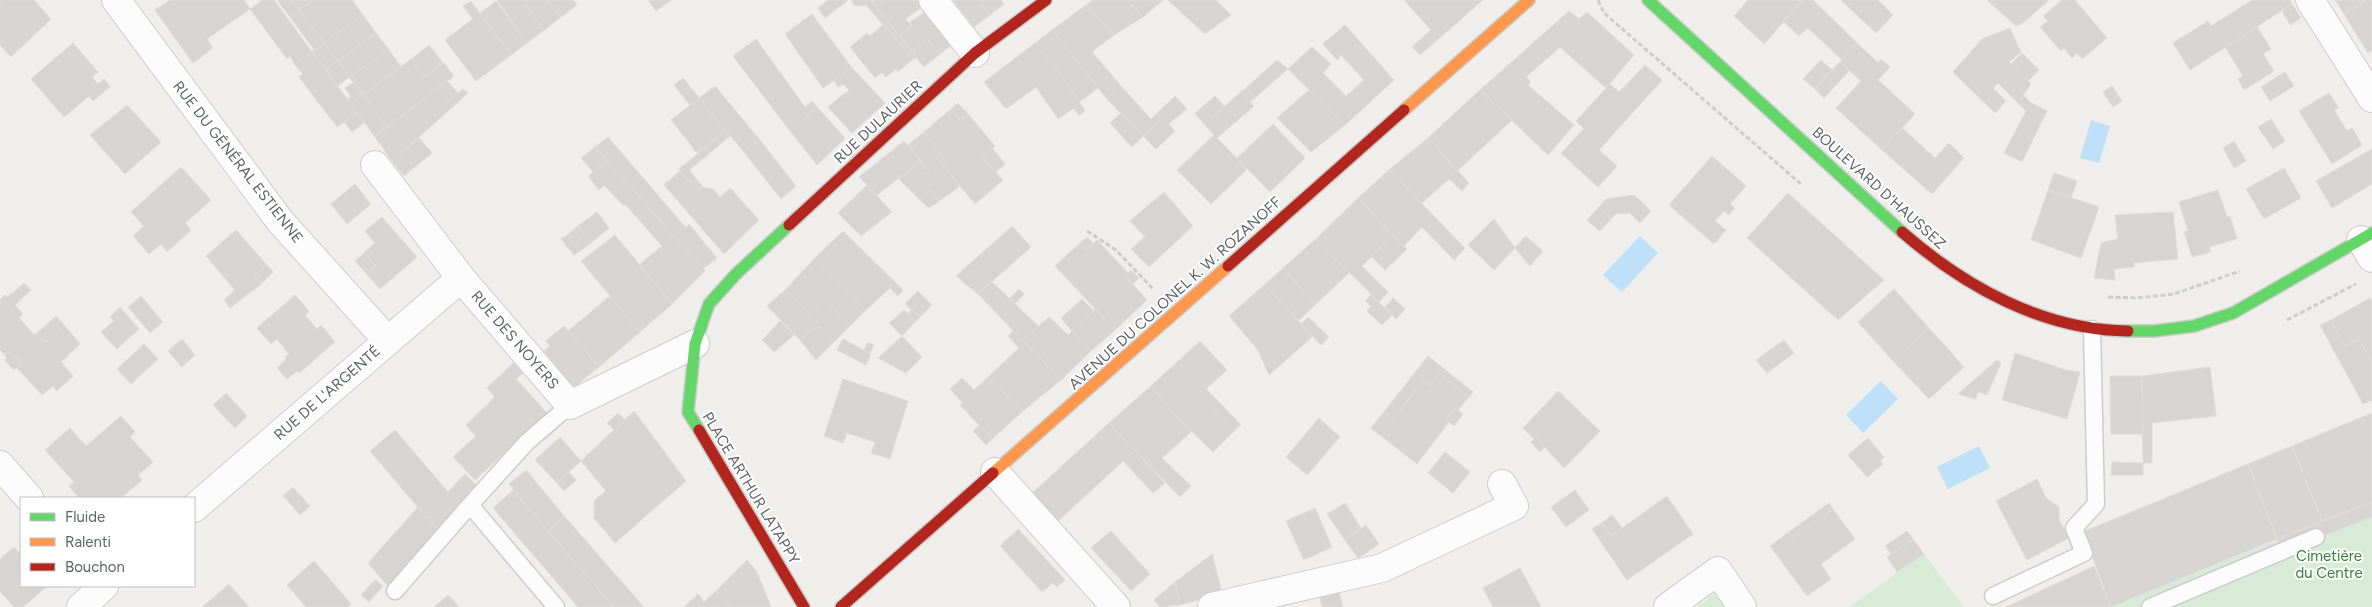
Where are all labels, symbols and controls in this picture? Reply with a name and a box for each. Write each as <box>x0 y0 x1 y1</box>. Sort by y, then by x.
street label: RUE DU GÉNÉRAL ESTIENNE <box>169 77 307 247</box>
street label: RUE DULAURIER <box>830 77 926 167</box>
street label: BOULEVARD D'HAUSSEZ <box>1808 123 1950 253</box>
street label: AVENUE DU COLONEL K. W. ROZANOFF <box>1065 193 1285 393</box>
street label: RUE DES NOYERS <box>467 287 563 393</box>
street label: RUE DE L'ARGENTÉ <box>270 342 384 444</box>
street label: PLACE ARTHUR LATAPPY <box>698 409 804 567</box>
legend <box>20 497 195 587</box>
text: Fluide <box>65 508 105 526</box>
text: Ralenti <box>65 533 111 551</box>
park label: Cimetière du Centre <box>2295 547 2363 582</box>
text: Bouchon <box>65 558 125 576</box>

